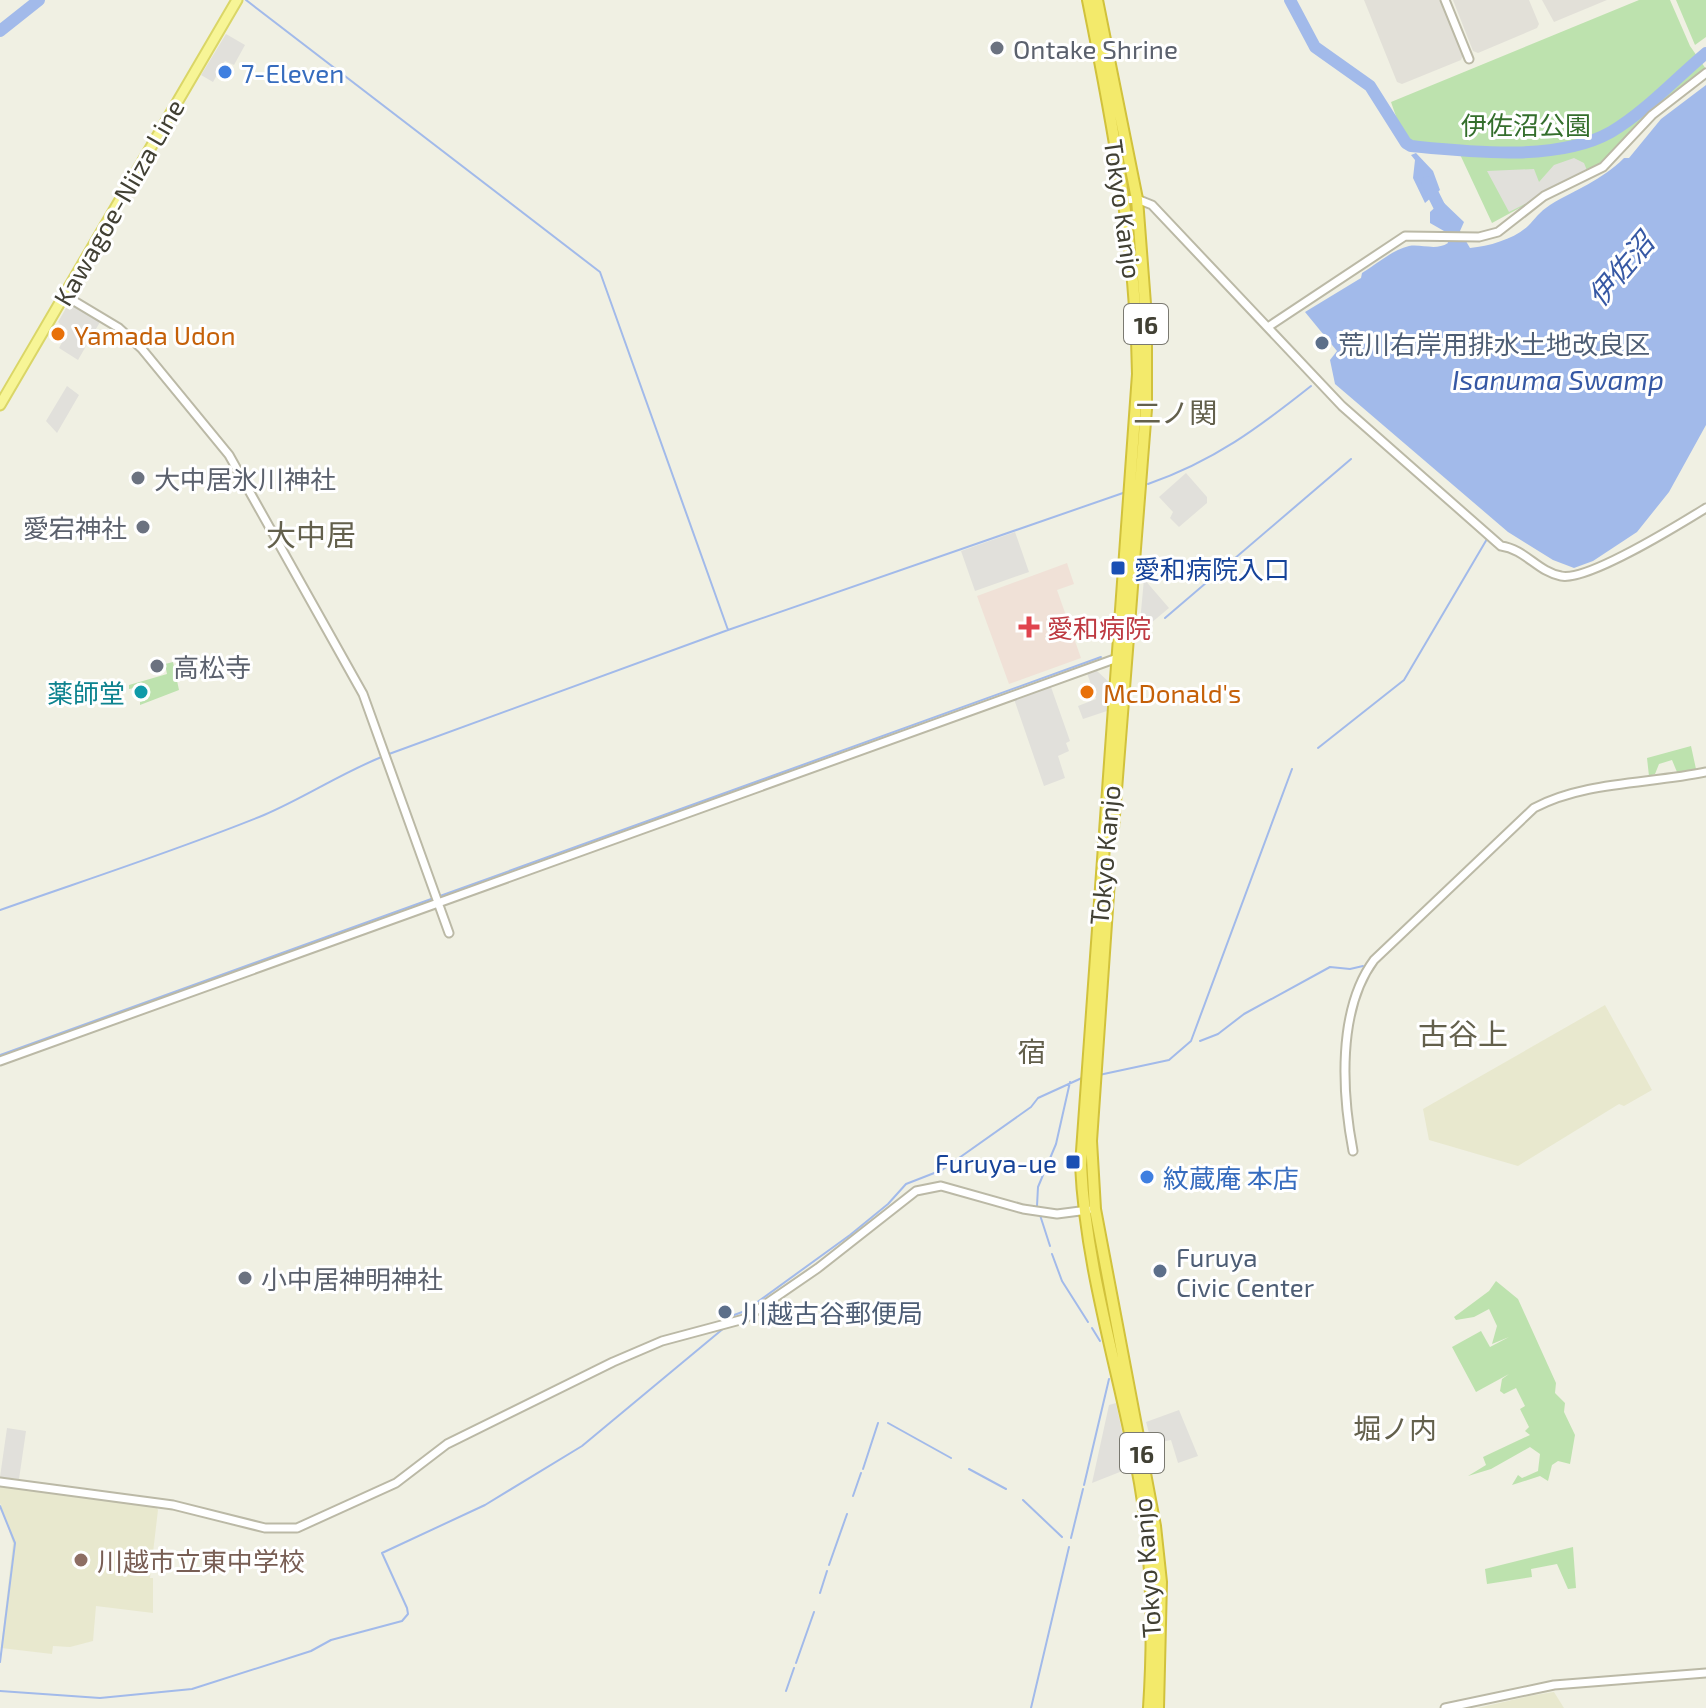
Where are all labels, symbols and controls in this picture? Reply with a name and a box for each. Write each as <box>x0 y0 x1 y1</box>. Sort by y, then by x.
place label: Ontake Shrine <box>1013 33 1178 64</box>
marker: Ontake Shrine <box>988 39 1006 57</box>
place label: 7-Eleven <box>241 57 344 88</box>
marker: 7-Eleven <box>216 63 234 81</box>
street label: Kawagoe-Niiza Line <box>46 93 190 311</box>
park label: 伊佐沼公園 <box>1461 109 1591 140</box>
street label: Tokyo Kanjo <box>1099 137 1149 281</box>
water label: 伊佐沼 <box>1580 223 1663 312</box>
road number: 16 <box>1124 304 1168 344</box>
place label: Yamada Udon <box>74 319 236 350</box>
marker: Yamada Udon <box>49 325 67 343</box>
place label: 荒川右岸用排水土地改良区 <box>1338 328 1650 359</box>
marker: 荒川右岸用排水土地改良区 <box>1313 334 1331 352</box>
water label: Isanuma Swamp <box>1452 362 1664 396</box>
district label: 二ノ関 <box>1133 395 1217 429</box>
place label: 大中居氷川神社 <box>154 463 336 494</box>
marker: 大中居氷川神社 <box>129 469 147 487</box>
place label: 愛宕神社 <box>23 512 127 543</box>
district label: 大中居 <box>266 516 356 552</box>
marker: 愛宕神社 <box>134 518 152 536</box>
place label: 愛和病院入口 <box>1134 553 1290 584</box>
marker: 愛和病院入口 <box>1109 559 1127 577</box>
place label: 愛和病院 <box>1047 612 1151 643</box>
marker: 愛和病院 <box>1018 616 1040 638</box>
place label: 高松寺 <box>173 651 251 682</box>
marker: 高松寺 <box>148 657 166 675</box>
place label: 薬師堂 <box>47 677 125 708</box>
place label: McDonald's <box>1103 677 1241 708</box>
marker: 薬師堂 <box>132 683 150 701</box>
marker: McDonald's <box>1078 683 1096 701</box>
street label: Tokyo Kanjo <box>1082 784 1126 926</box>
district label: 古谷上 <box>1418 1015 1508 1051</box>
district label: 宿 <box>1018 1034 1046 1068</box>
place label: Furuya-ue <box>935 1147 1057 1178</box>
marker: Furuya-ue <box>1064 1153 1082 1171</box>
place label: 紋蔵庵 本店 <box>1163 1162 1299 1193</box>
marker: 紋蔵庵 本店 <box>1138 1168 1156 1186</box>
place label: Furuya Civic Center <box>1176 1241 1314 1302</box>
marker: Furuya Civic Center <box>1151 1262 1169 1280</box>
place label: 小中居神明神社 <box>261 1263 443 1294</box>
marker: 小中居神明神社 <box>236 1269 254 1287</box>
place label: 川越古谷郵便局 <box>741 1297 923 1328</box>
marker: 川越古谷郵便局 <box>716 1303 734 1321</box>
district label: 堀ノ内 <box>1353 1411 1437 1445</box>
road number: 16 <box>1120 1433 1164 1473</box>
street label: Tokyo Kanjo <box>1126 1497 1166 1639</box>
place label: 川越市立東中学校 <box>97 1545 305 1576</box>
marker: 川越市立東中学校 <box>72 1551 90 1569</box>

